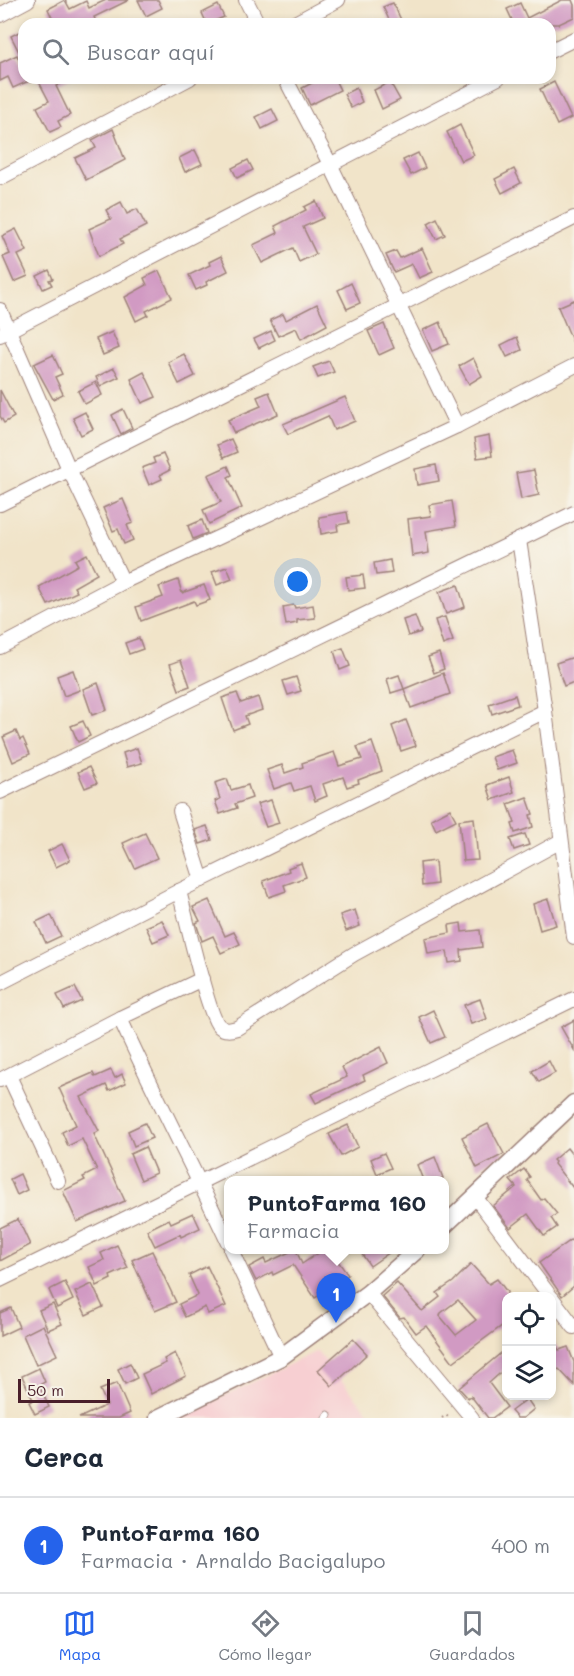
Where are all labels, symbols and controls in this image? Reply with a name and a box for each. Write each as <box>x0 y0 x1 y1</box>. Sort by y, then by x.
search box <box>18 18 556 84</box>
icon: search <box>39 35 72 68</box>
text: Buscar aquí <box>87 37 215 66</box>
your location <box>283 567 312 596</box>
popup <box>224 1176 449 1254</box>
text: PuntoFarma 160 <box>247 1188 426 1217</box>
text: Farmacia <box>247 1217 340 1243</box>
pin: 1 <box>316 1274 356 1323</box>
map controls <box>502 1292 556 1400</box>
button: locate <box>502 1292 556 1346</box>
button: layers <box>502 1346 556 1400</box>
scale bar <box>18 1376 110 1404</box>
text: 50 m <box>27 1379 64 1400</box>
text: Cerca <box>24 1440 104 1474</box>
text: PuntoFarma 160 <box>81 1518 260 1547</box>
text: 1 <box>39 1532 48 1558</box>
text: 400 m <box>491 1532 550 1558</box>
text: Farmacia · Arnaldo Bacigalupo <box>81 1547 385 1573</box>
tab: Mapa <box>59 1607 101 1664</box>
tab: Cómo llegar <box>218 1607 312 1664</box>
tab: Guardados <box>429 1607 515 1664</box>

